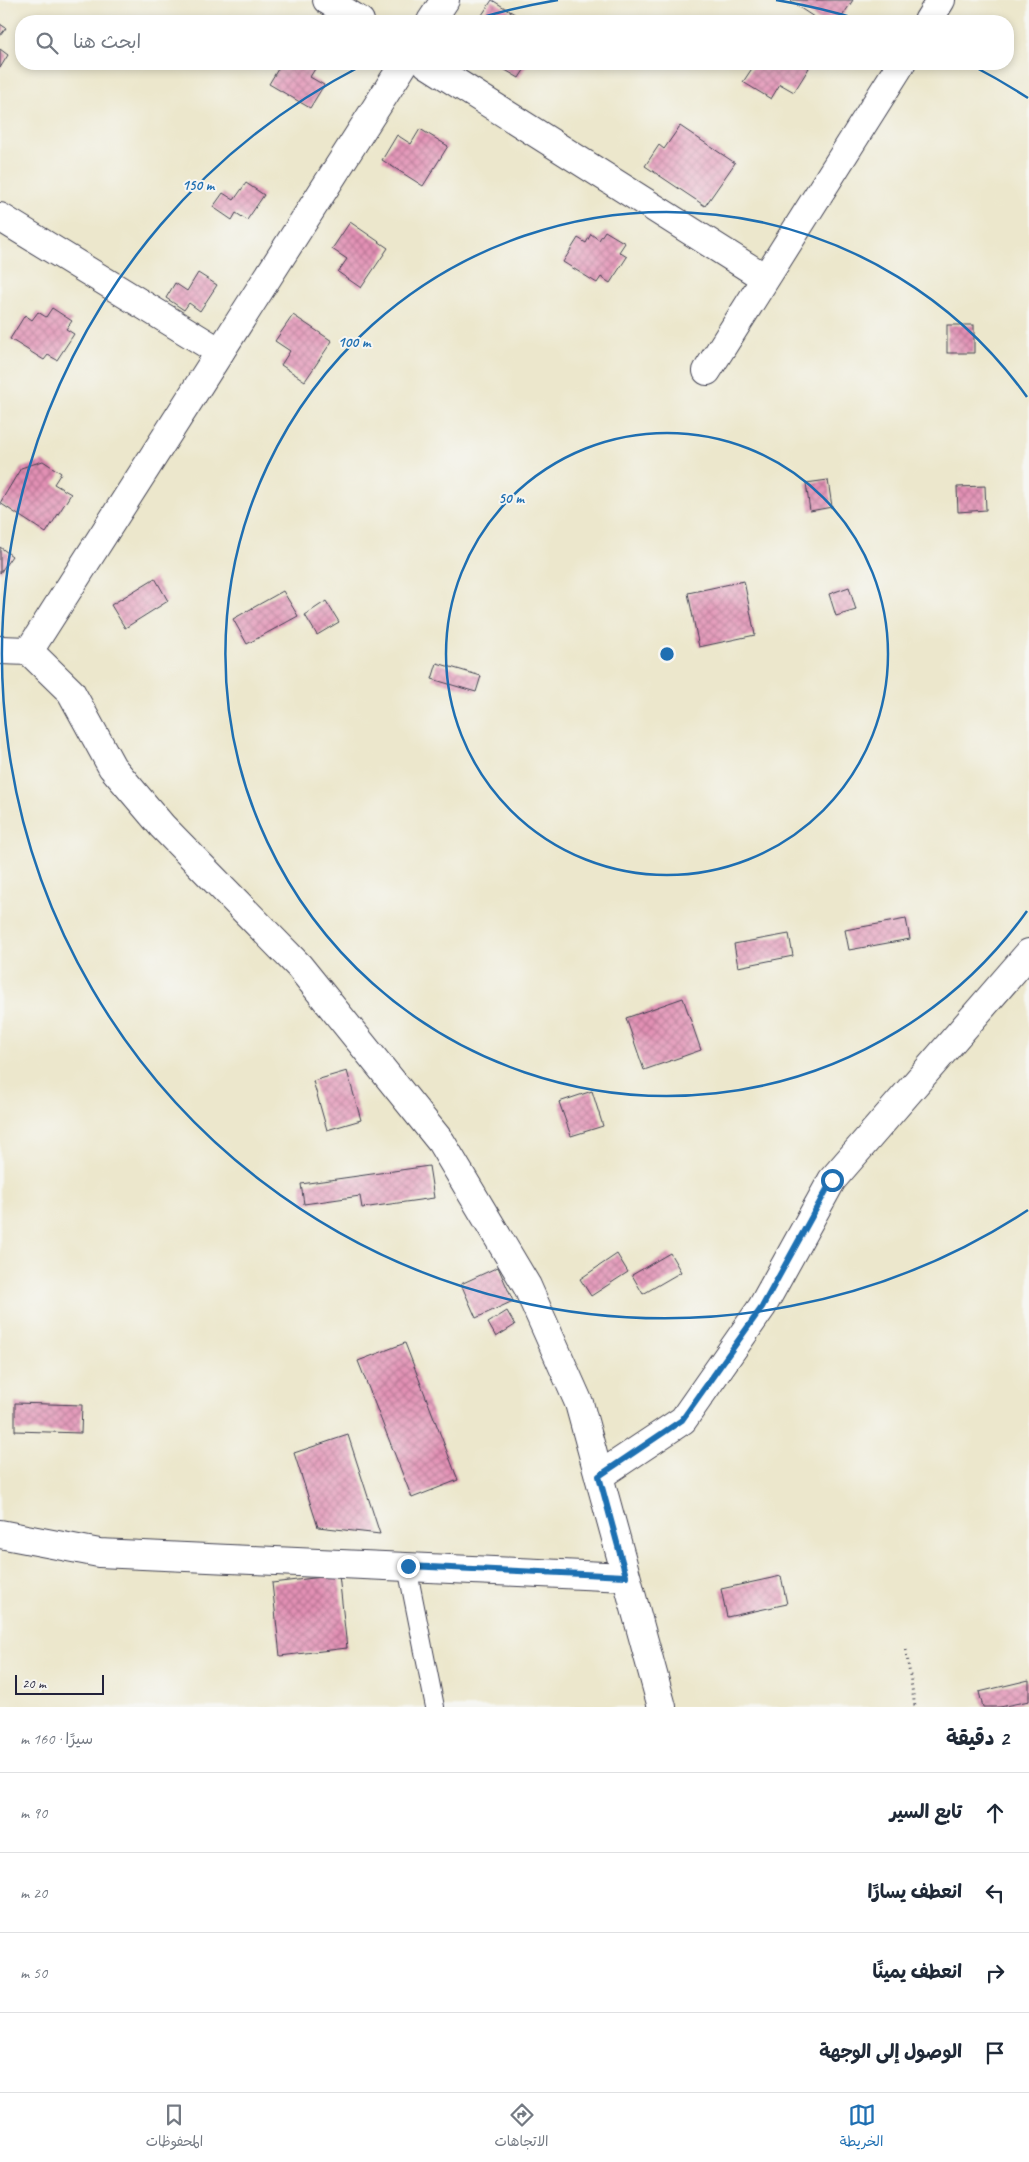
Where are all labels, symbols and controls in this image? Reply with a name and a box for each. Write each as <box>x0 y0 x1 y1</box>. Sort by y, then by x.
search box <box>15 15 1014 70</box>
icon: search <box>33 29 61 57</box>
text: ابحث هنا <box>73 30 141 54</box>
text: 150 m <box>182 176 216 195</box>
text: 100 m <box>338 333 372 352</box>
text: 50 m <box>498 489 525 508</box>
centre of rings <box>658 645 676 663</box>
route start <box>821 1169 844 1192</box>
route end <box>397 1555 420 1578</box>
scale bar <box>15 1672 104 1695</box>
text: 20 m <box>22 1675 46 1692</box>
text: 2 دقيقة <box>946 1725 1009 1751</box>
text: سيرًا · 160 m <box>20 1729 93 1749</box>
icon: ahead <box>981 1799 1009 1827</box>
text: تابع السير <box>890 1800 962 1824</box>
text: 90 m <box>20 1803 47 1823</box>
icon: left <box>981 1879 1009 1907</box>
text: انعطف يسارًا <box>868 1880 962 1904</box>
text: 20 m <box>20 1883 47 1903</box>
icon: right <box>981 1959 1009 1987</box>
text: انعطف يمينًا <box>873 1960 962 1984</box>
text: 50 m <box>20 1963 47 1983</box>
icon: arrive <box>981 2039 1009 2067</box>
text: الوصول إلى الوجهة <box>819 2040 962 2064</box>
tab: المحفوظات <box>146 2101 203 2154</box>
tab: الاتجاهات <box>494 2101 549 2154</box>
tab: الخريطة <box>840 2101 883 2154</box>

